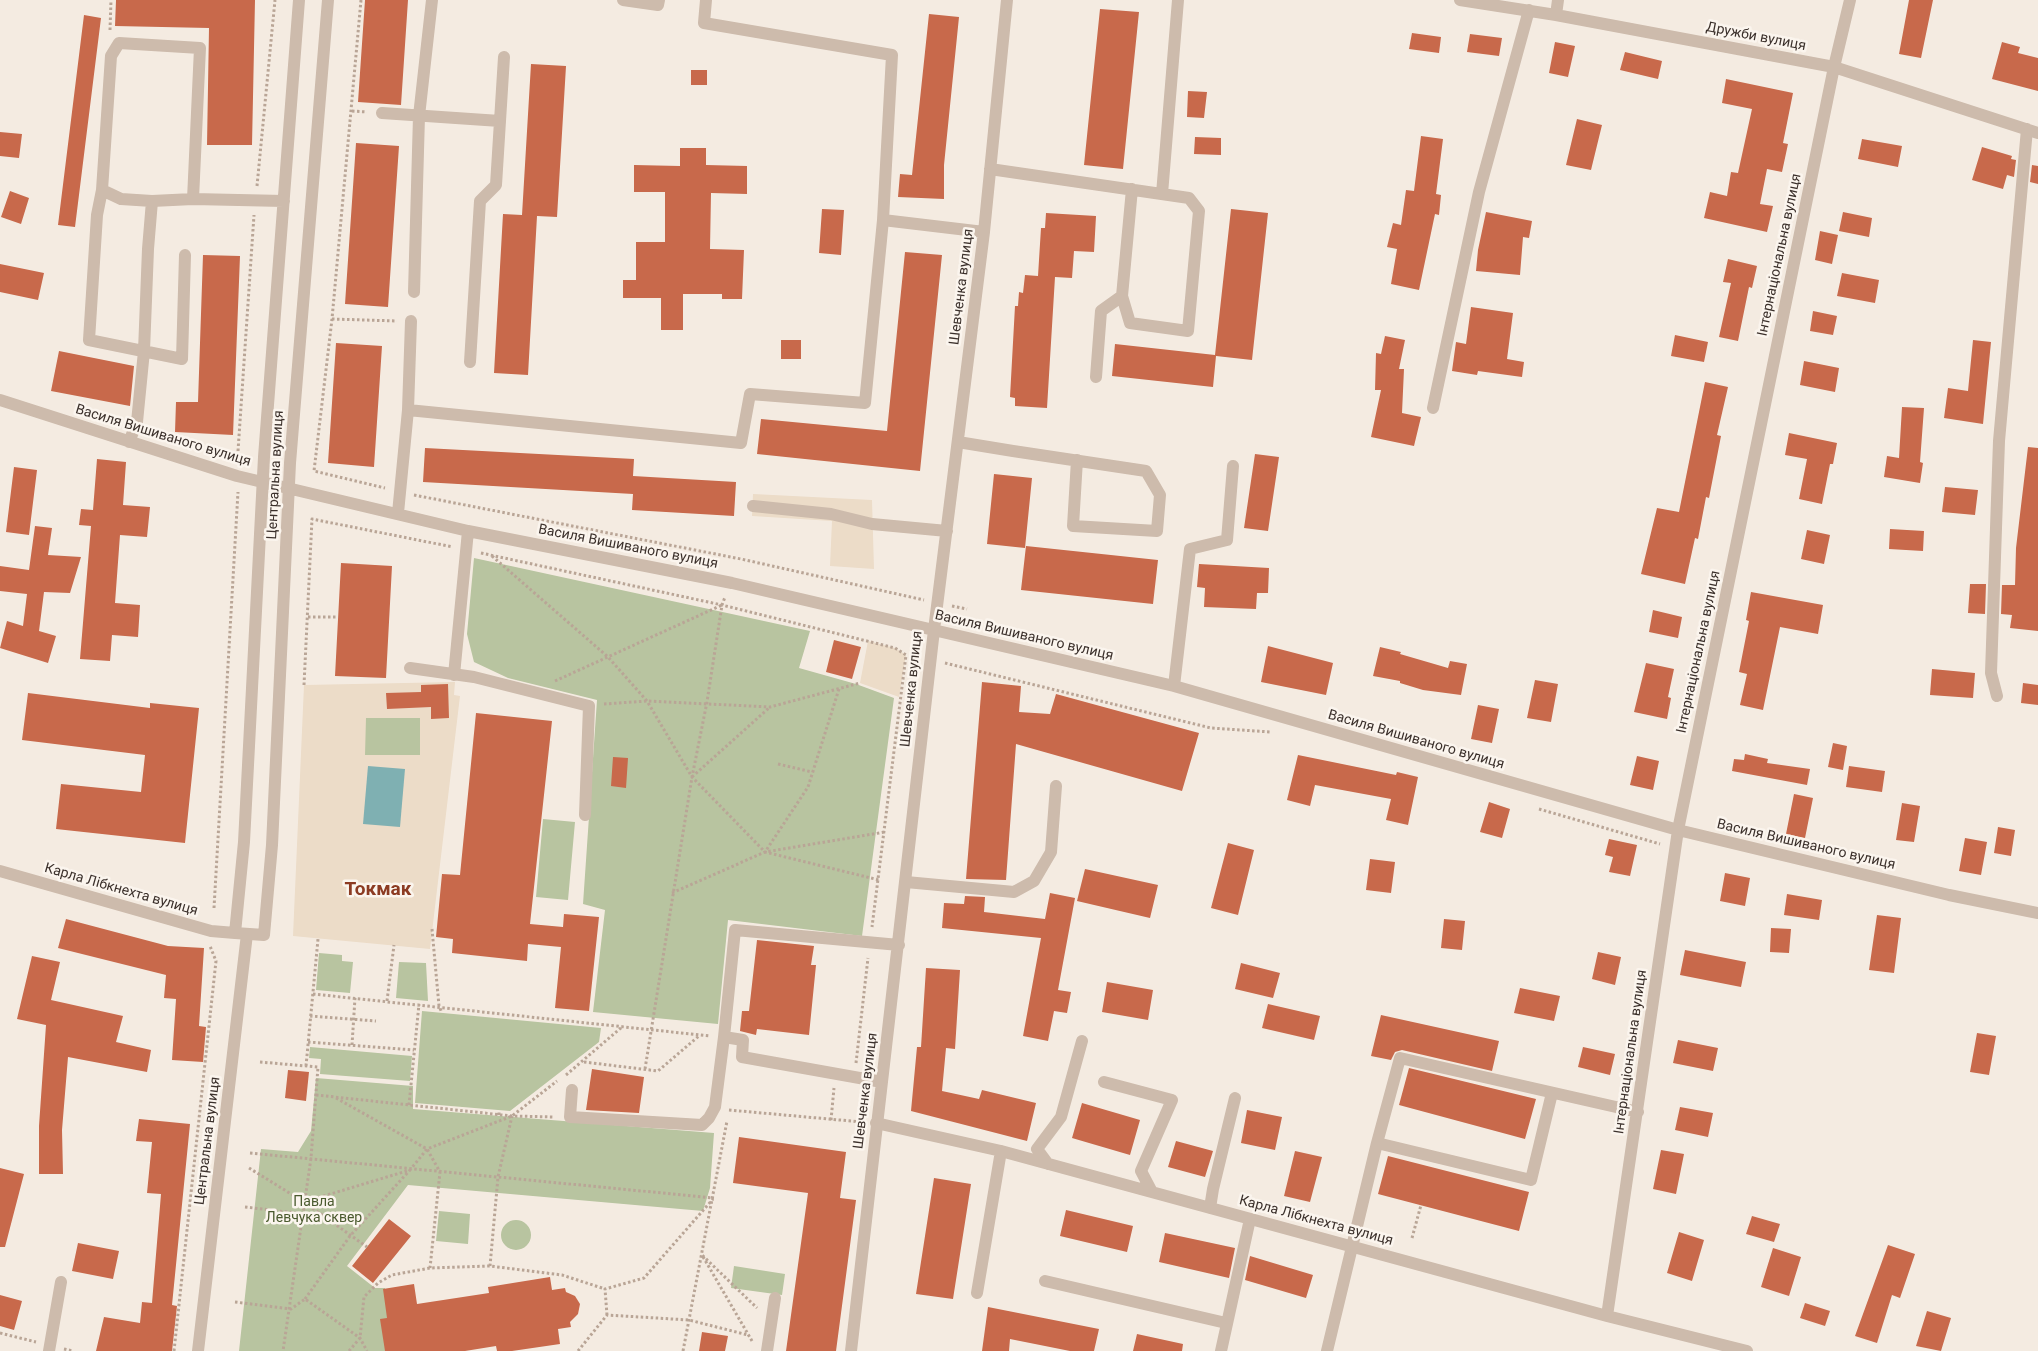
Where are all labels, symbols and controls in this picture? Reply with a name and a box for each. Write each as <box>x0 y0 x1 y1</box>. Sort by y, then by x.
street label: Дружби вулиця <box>1705 19 1807 55</box>
street label: Інтернаціональна вулиця <box>1755 172 1805 338</box>
street label: Шевченка вулиця <box>947 228 977 346</box>
street label: Василя Вишиваного вулиця <box>73 401 253 471</box>
street label: Центральна вулиця <box>264 410 288 540</box>
street label: Василя Вишиваного вулиця <box>537 521 719 573</box>
street label: Інтернаціональна вулиця <box>1674 569 1724 735</box>
street label: Василя Вишиваного вулиця <box>933 607 1115 665</box>
street label: Шевченка вулиця <box>898 630 926 748</box>
street label: Василя Вишиваного вулиця <box>1326 707 1506 773</box>
street label: Василя Вишиваного вулиця <box>1715 816 1897 874</box>
street label: Карла Лібкнехта вулиця <box>42 860 200 920</box>
district label: Токмак <box>345 879 411 901</box>
street label: Інтернаціональна вулиця <box>1611 969 1651 1135</box>
street label: Шевченка вулиця <box>851 1032 881 1150</box>
street label: Центральна вулиця <box>192 1076 224 1206</box>
street label: Карла Лібкнехта вулиця <box>1237 1192 1395 1250</box>
park label: Павла Левчука сквер <box>266 1194 362 1226</box>

